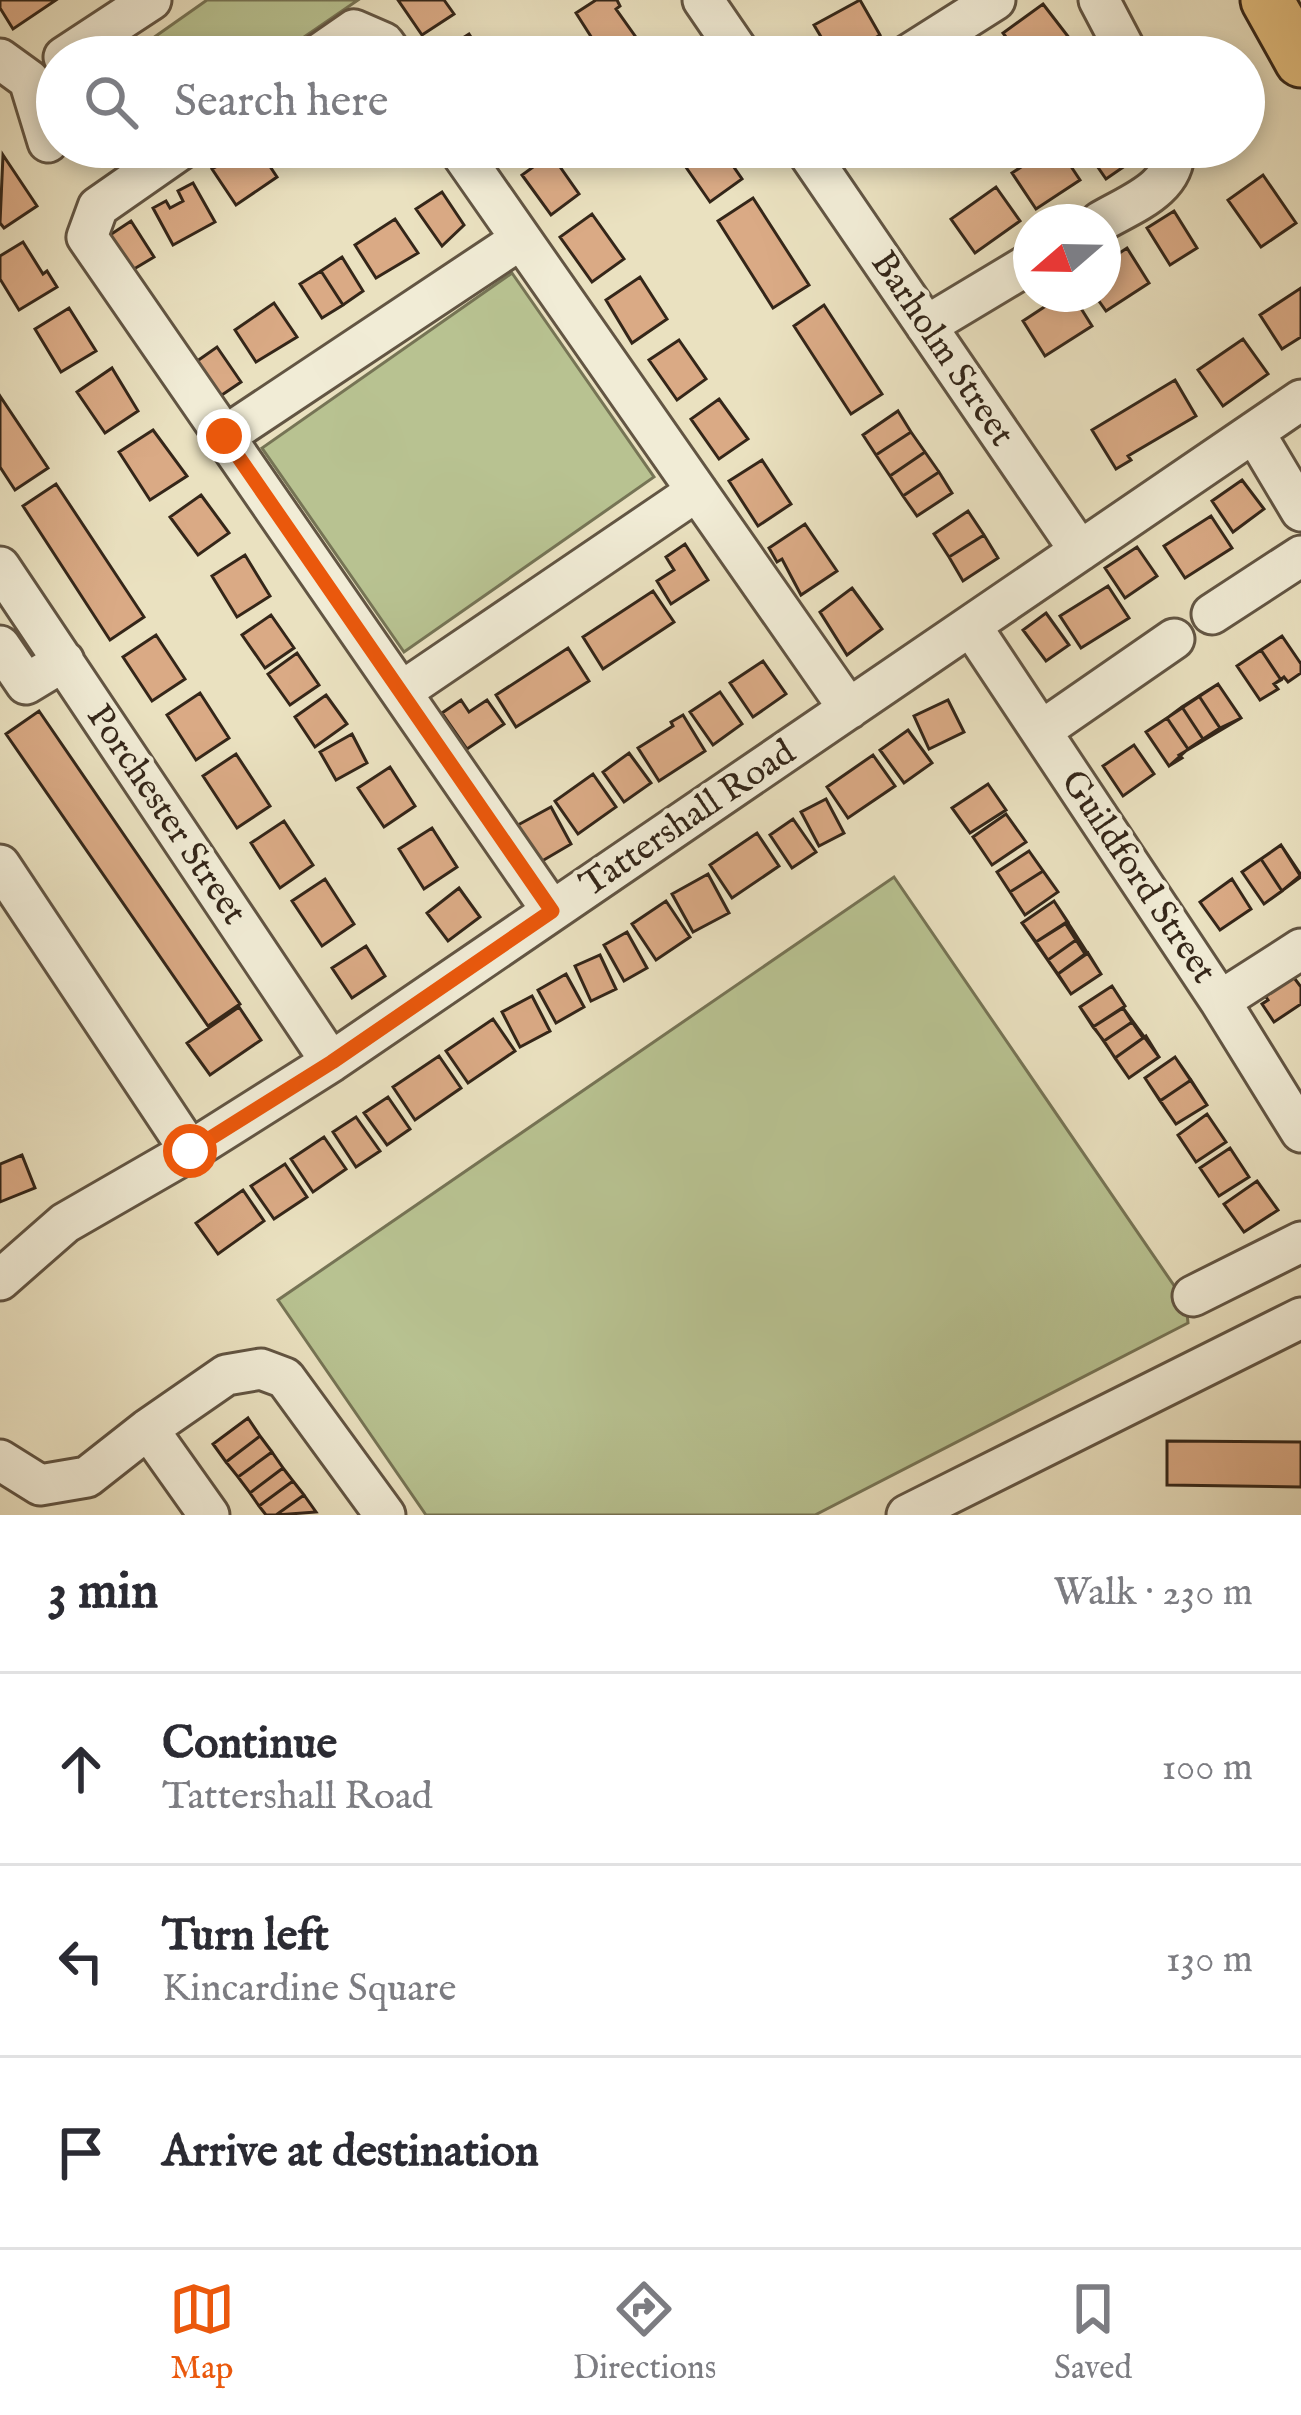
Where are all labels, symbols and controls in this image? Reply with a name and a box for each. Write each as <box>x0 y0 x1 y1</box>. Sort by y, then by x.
search box <box>36 36 1265 168</box>
icon: search <box>78 69 144 135</box>
text: Search here <box>174 74 388 131</box>
north arrow <box>1013 204 1121 312</box>
street label: Barholm Street <box>860 243 1024 455</box>
route end <box>197 409 251 463</box>
street label: Porchester Street <box>75 696 257 934</box>
street label: Tattershall Road <box>572 730 805 908</box>
street label: Guildford Street <box>1050 761 1226 993</box>
route start <box>163 1124 217 1178</box>
text: 3 min <box>48 1561 158 1626</box>
text: Walk · 230 m <box>1054 1569 1253 1618</box>
text: Continue <box>162 1716 337 1773</box>
icon: ahead <box>48 1736 114 1802</box>
text: 100 m <box>1162 1744 1253 1793</box>
text: Tattershall Road <box>162 1773 433 1822</box>
text: Turn left <box>162 1908 329 1965</box>
icon: left <box>48 1928 114 1994</box>
text: 130 m <box>1166 1936 1253 1985</box>
text: Kincardine Square <box>162 1965 456 2014</box>
icon: arrive <box>48 2120 114 2186</box>
text: Arrive at destination <box>162 2124 539 2181</box>
tab: Map <box>169 2276 235 2390</box>
tab: Directions <box>573 2276 716 2390</box>
tab: Saved <box>1054 2276 1132 2390</box>

